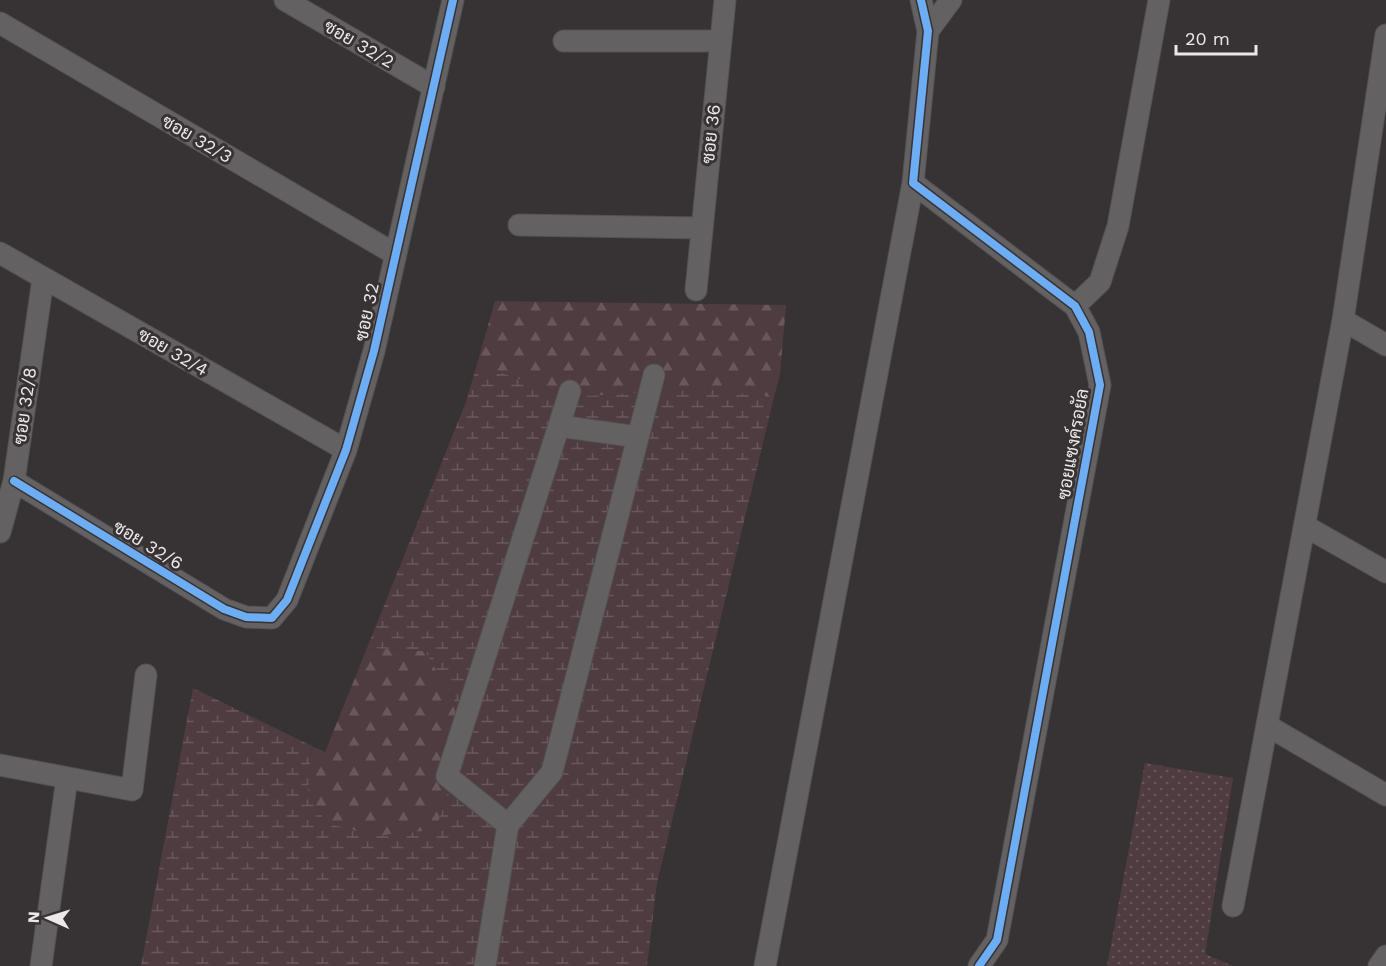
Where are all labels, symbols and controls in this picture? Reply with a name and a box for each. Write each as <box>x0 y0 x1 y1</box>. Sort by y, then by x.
street label: ซอย 32/2 <box>320 15 398 72</box>
scale bar <box>1176 18 1256 56</box>
text: 20 m <box>1185 28 1230 49</box>
street label: ซอย 36 <box>697 103 724 165</box>
street label: ซอย 32/3 <box>158 110 236 167</box>
street label: ซอย 32 <box>350 281 383 343</box>
street label: ซอย 32/4 <box>135 323 212 380</box>
street label: ซอย 32/8 <box>9 366 40 446</box>
street label: ซอยแซงค์รอยัล <box>1050 386 1093 501</box>
street label: ซอย 32/6 <box>110 516 187 574</box>
north arrow <box>18 888 78 948</box>
text: N <box>24 911 43 924</box>

